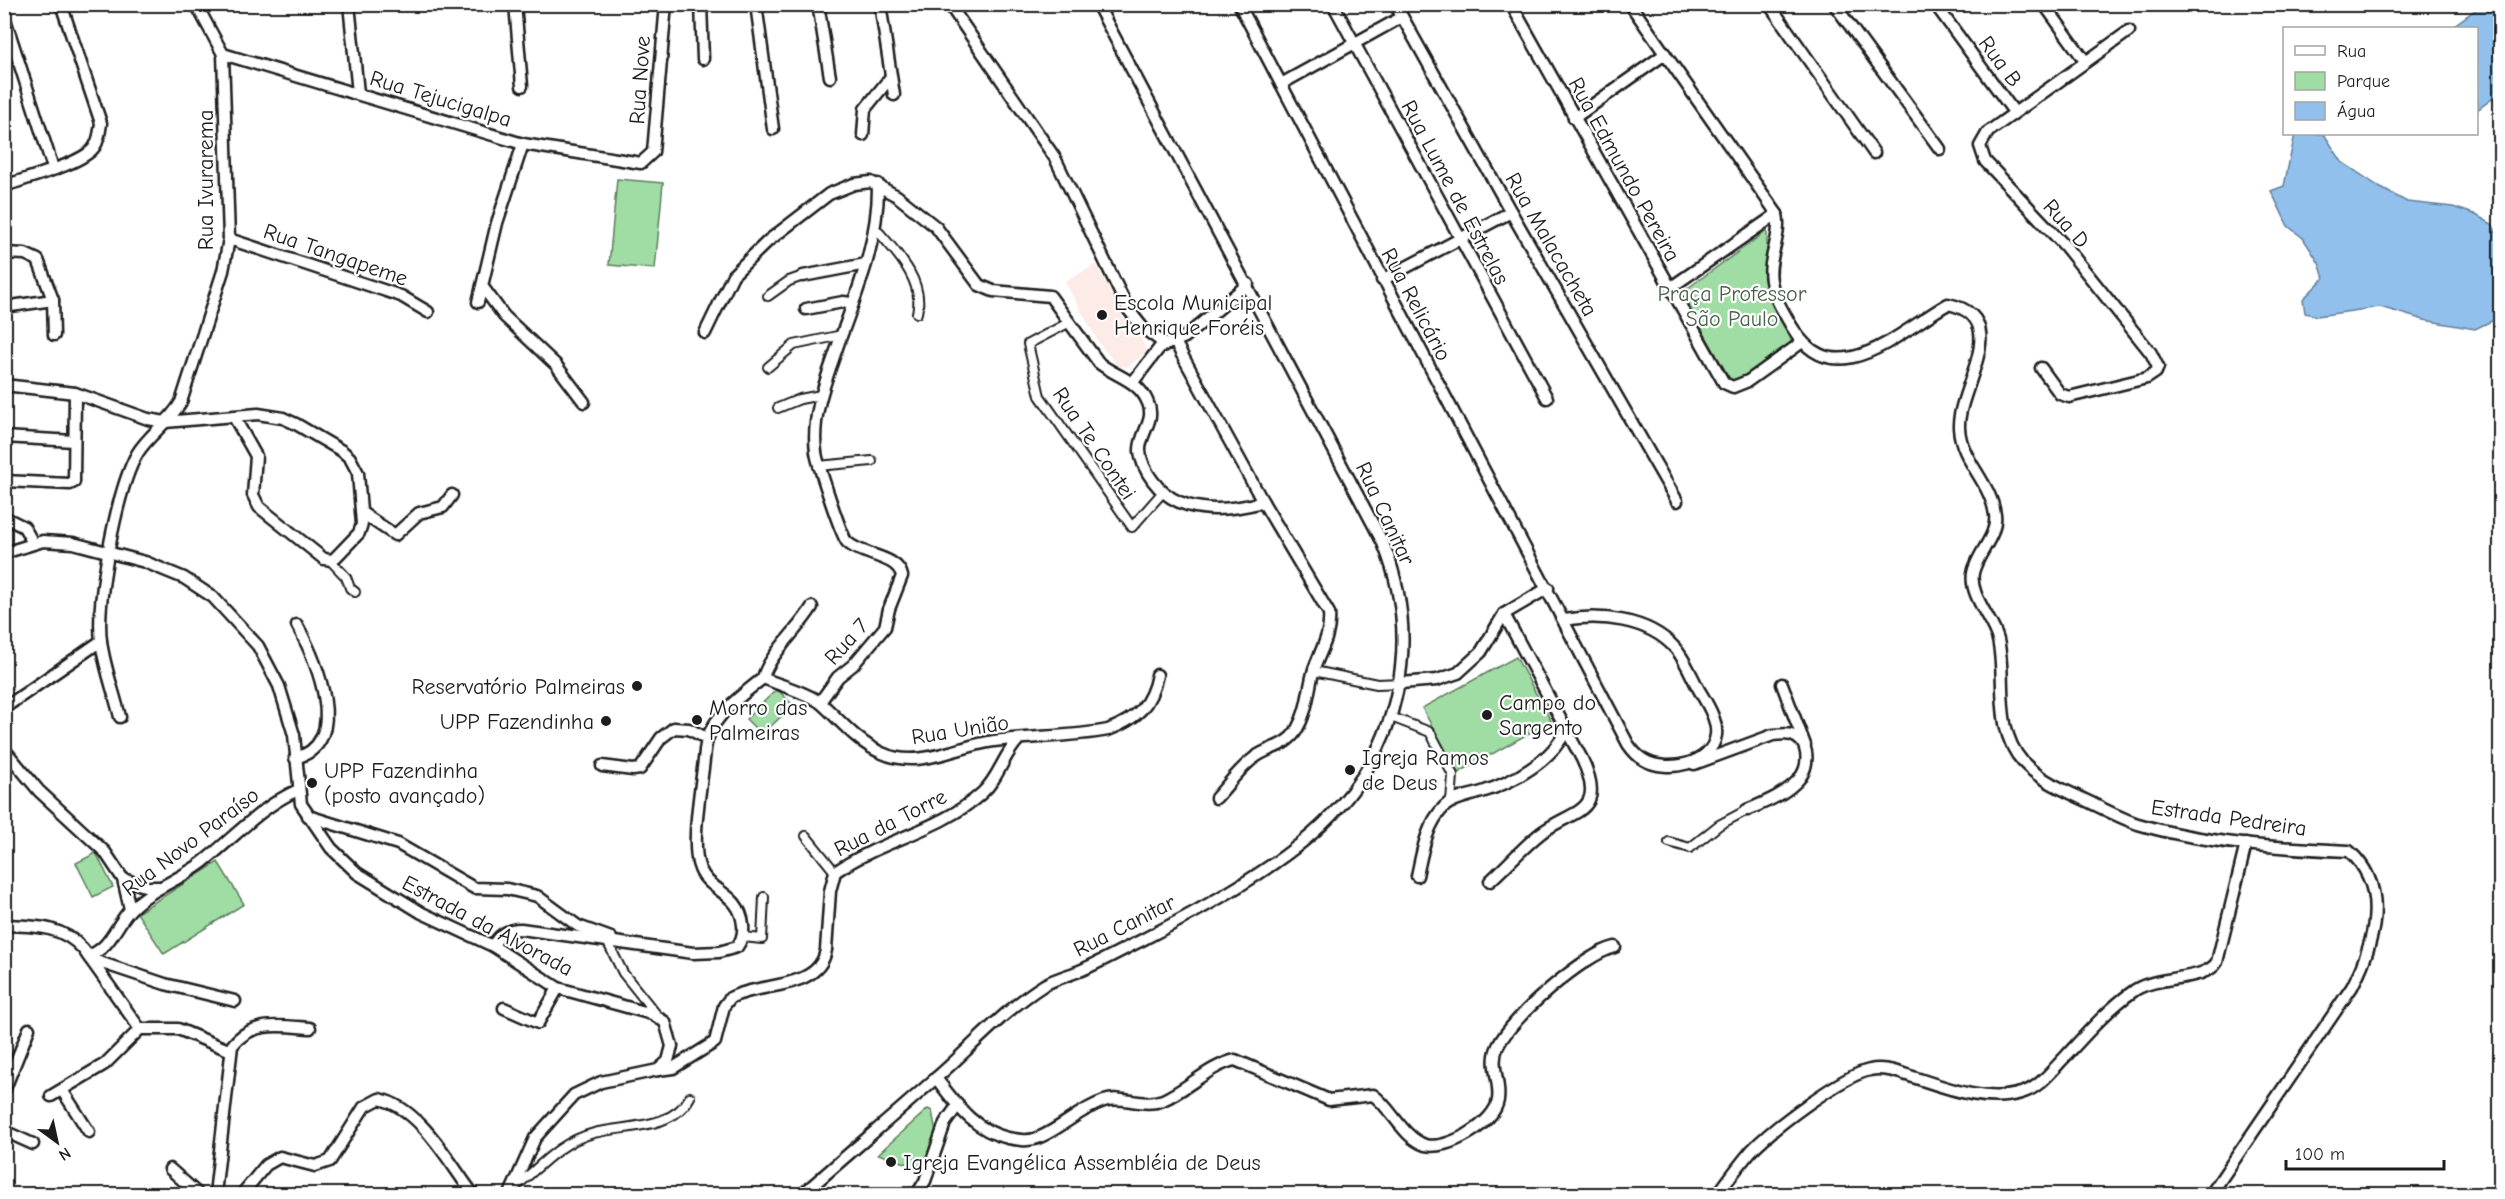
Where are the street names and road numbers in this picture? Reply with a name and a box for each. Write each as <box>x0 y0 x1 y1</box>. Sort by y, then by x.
street label: Rua B <box>1973 31 2027 92</box>
street label: Rua Nove <box>624 35 656 125</box>
street label: Rua Tejucigalpa <box>367 65 515 133</box>
street label: Rua Edmundo Pereira <box>1563 73 1686 266</box>
street label: Rua Lume de Estrelas <box>1396 96 1515 289</box>
street label: Rua Ivurarema <box>193 110 219 250</box>
street label: Rua Malacacheta <box>1500 168 1603 321</box>
street label: Rua D <box>2038 194 2095 254</box>
street label: Rua Tangapeme <box>260 218 411 292</box>
street label: Rua Relicário <box>1376 244 1457 365</box>
street label: Rua Te Contei <box>1047 382 1141 505</box>
street label: Rua Canitar <box>1350 458 1420 569</box>
street label: Rua 7 <box>819 613 875 670</box>
street label: Rua União <box>910 709 1011 751</box>
street label: Rua Novo Paraíso <box>117 782 264 902</box>
street label: Rua da Torre <box>830 783 951 862</box>
street label: Estrada Pedreira <box>2149 794 2308 842</box>
street label: Estrada da Alvorada <box>398 870 577 982</box>
street label: Rua Canitar <box>1069 889 1180 963</box>

